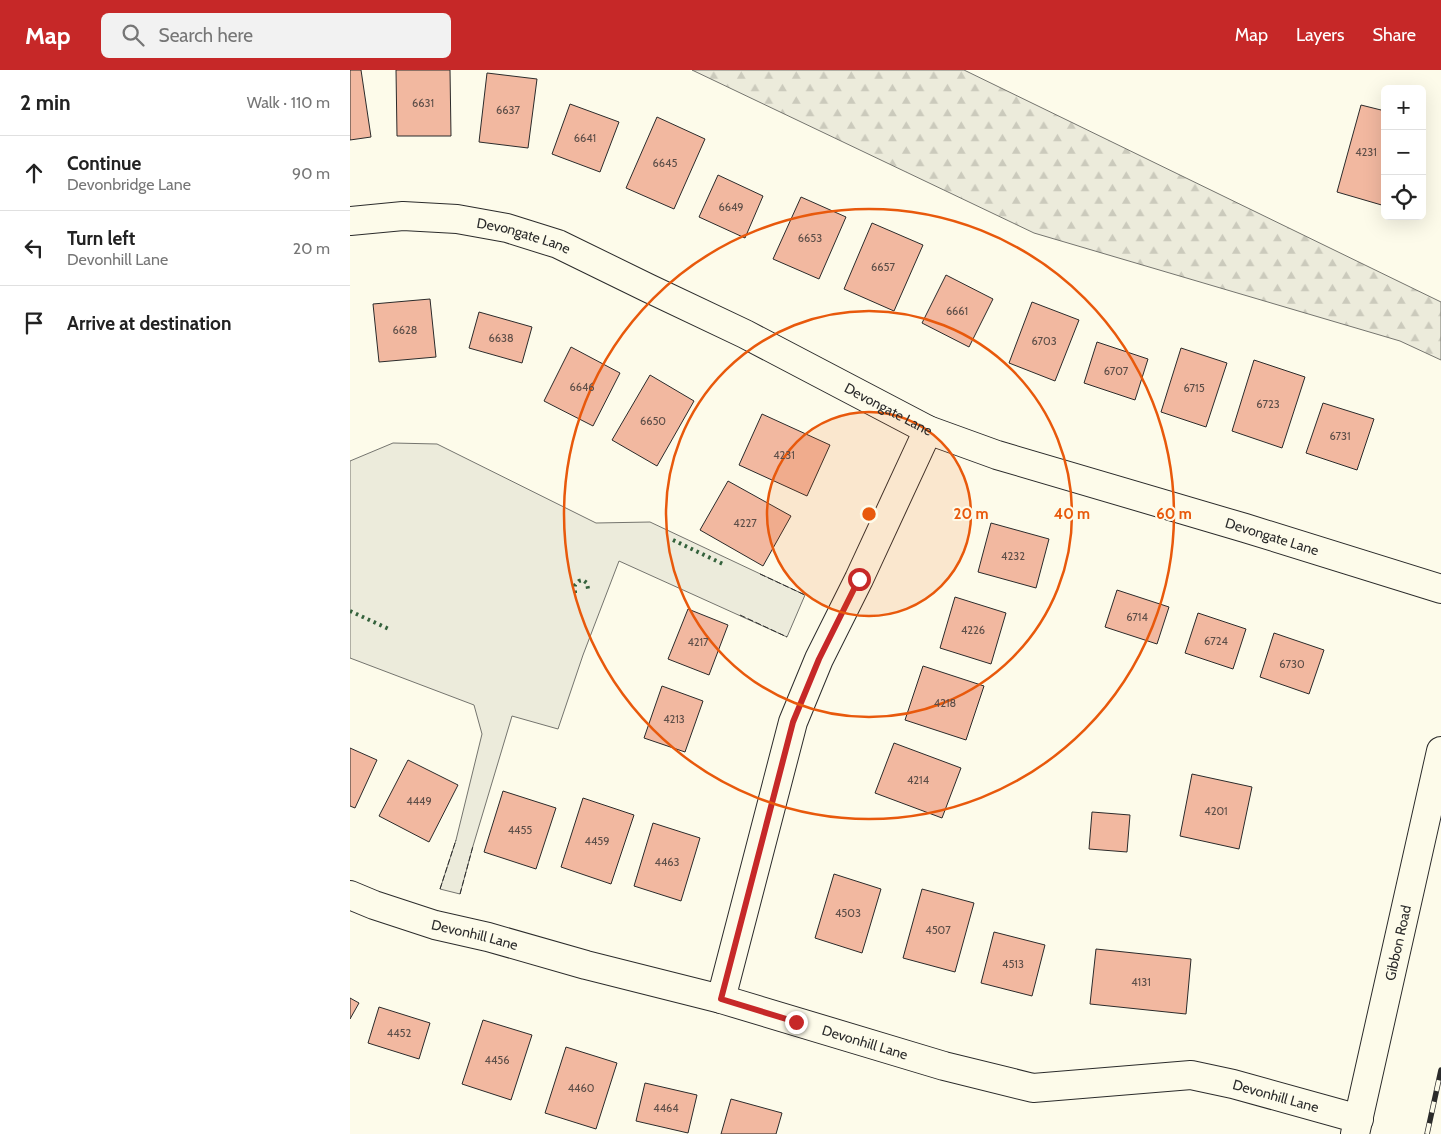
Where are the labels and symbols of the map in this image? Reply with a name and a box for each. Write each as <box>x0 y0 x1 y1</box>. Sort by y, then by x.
house number: 6631 <box>412 96 434 110</box>
house number: 6637 <box>496 103 520 117</box>
house number: 6641 <box>574 131 596 145</box>
house number: 4231 <box>1355 145 1377 159</box>
house number: 6645 <box>653 156 677 170</box>
house number: 6649 <box>718 200 744 214</box>
street label: Devongate Lane <box>475 214 574 258</box>
house number: 6653 <box>798 231 822 245</box>
house number: 6657 <box>871 260 895 274</box>
house number: 6661 <box>946 304 968 318</box>
house number: 6628 <box>393 323 417 337</box>
house number: 6638 <box>488 331 514 345</box>
house number: 6703 <box>1031 334 1057 348</box>
house number: 6707 <box>1104 364 1129 378</box>
street label: Devongate Lane <box>841 379 935 440</box>
house number: 6646 <box>569 380 595 394</box>
house number: 6715 <box>1183 381 1205 395</box>
house number: 6723 <box>1256 397 1280 411</box>
house number: 6650 <box>640 414 666 428</box>
house number: 6731 <box>1329 429 1351 443</box>
house number: 4231 <box>773 448 795 462</box>
centre of rings <box>860 505 878 523</box>
text: 20 m <box>954 505 988 523</box>
text: 40 m <box>1054 505 1090 523</box>
text: 60 m <box>1156 505 1192 523</box>
street label: Devongate Lane <box>1223 514 1321 559</box>
house number: 4227 <box>733 516 757 530</box>
house number: 4232 <box>1001 549 1025 563</box>
route start <box>848 568 871 591</box>
house number: 6714 <box>1126 610 1148 624</box>
house number: 4226 <box>961 623 985 637</box>
house number: 6724 <box>1204 634 1229 648</box>
house number: 4217 <box>687 635 709 649</box>
house number: 6730 <box>1279 657 1305 671</box>
house number: 4218 <box>934 696 956 710</box>
house number: 4213 <box>663 712 685 726</box>
house number: 4214 <box>907 773 930 787</box>
house number: 4449 <box>406 794 432 808</box>
house number: 4201 <box>1204 804 1228 818</box>
house number: 4455 <box>508 823 532 837</box>
house number: 4459 <box>585 834 609 848</box>
house number: 4463 <box>655 855 680 869</box>
street label: Gibbon Road <box>1381 903 1415 982</box>
house number: 4503 <box>835 906 861 920</box>
street label: Devonhill Lane <box>430 915 520 954</box>
house number: 4507 <box>925 923 951 937</box>
house number: 4513 <box>1002 957 1024 971</box>
house number: 4131 <box>1131 975 1151 989</box>
route end <box>785 1011 808 1034</box>
street label: Devonhill Lane <box>820 1021 910 1064</box>
house number: 4452 <box>387 1026 411 1040</box>
house number: 4456 <box>485 1053 509 1067</box>
street label: Devonhill Lane <box>1231 1075 1321 1116</box>
house number: 4460 <box>568 1081 595 1095</box>
house number: 4464 <box>653 1101 679 1115</box>

